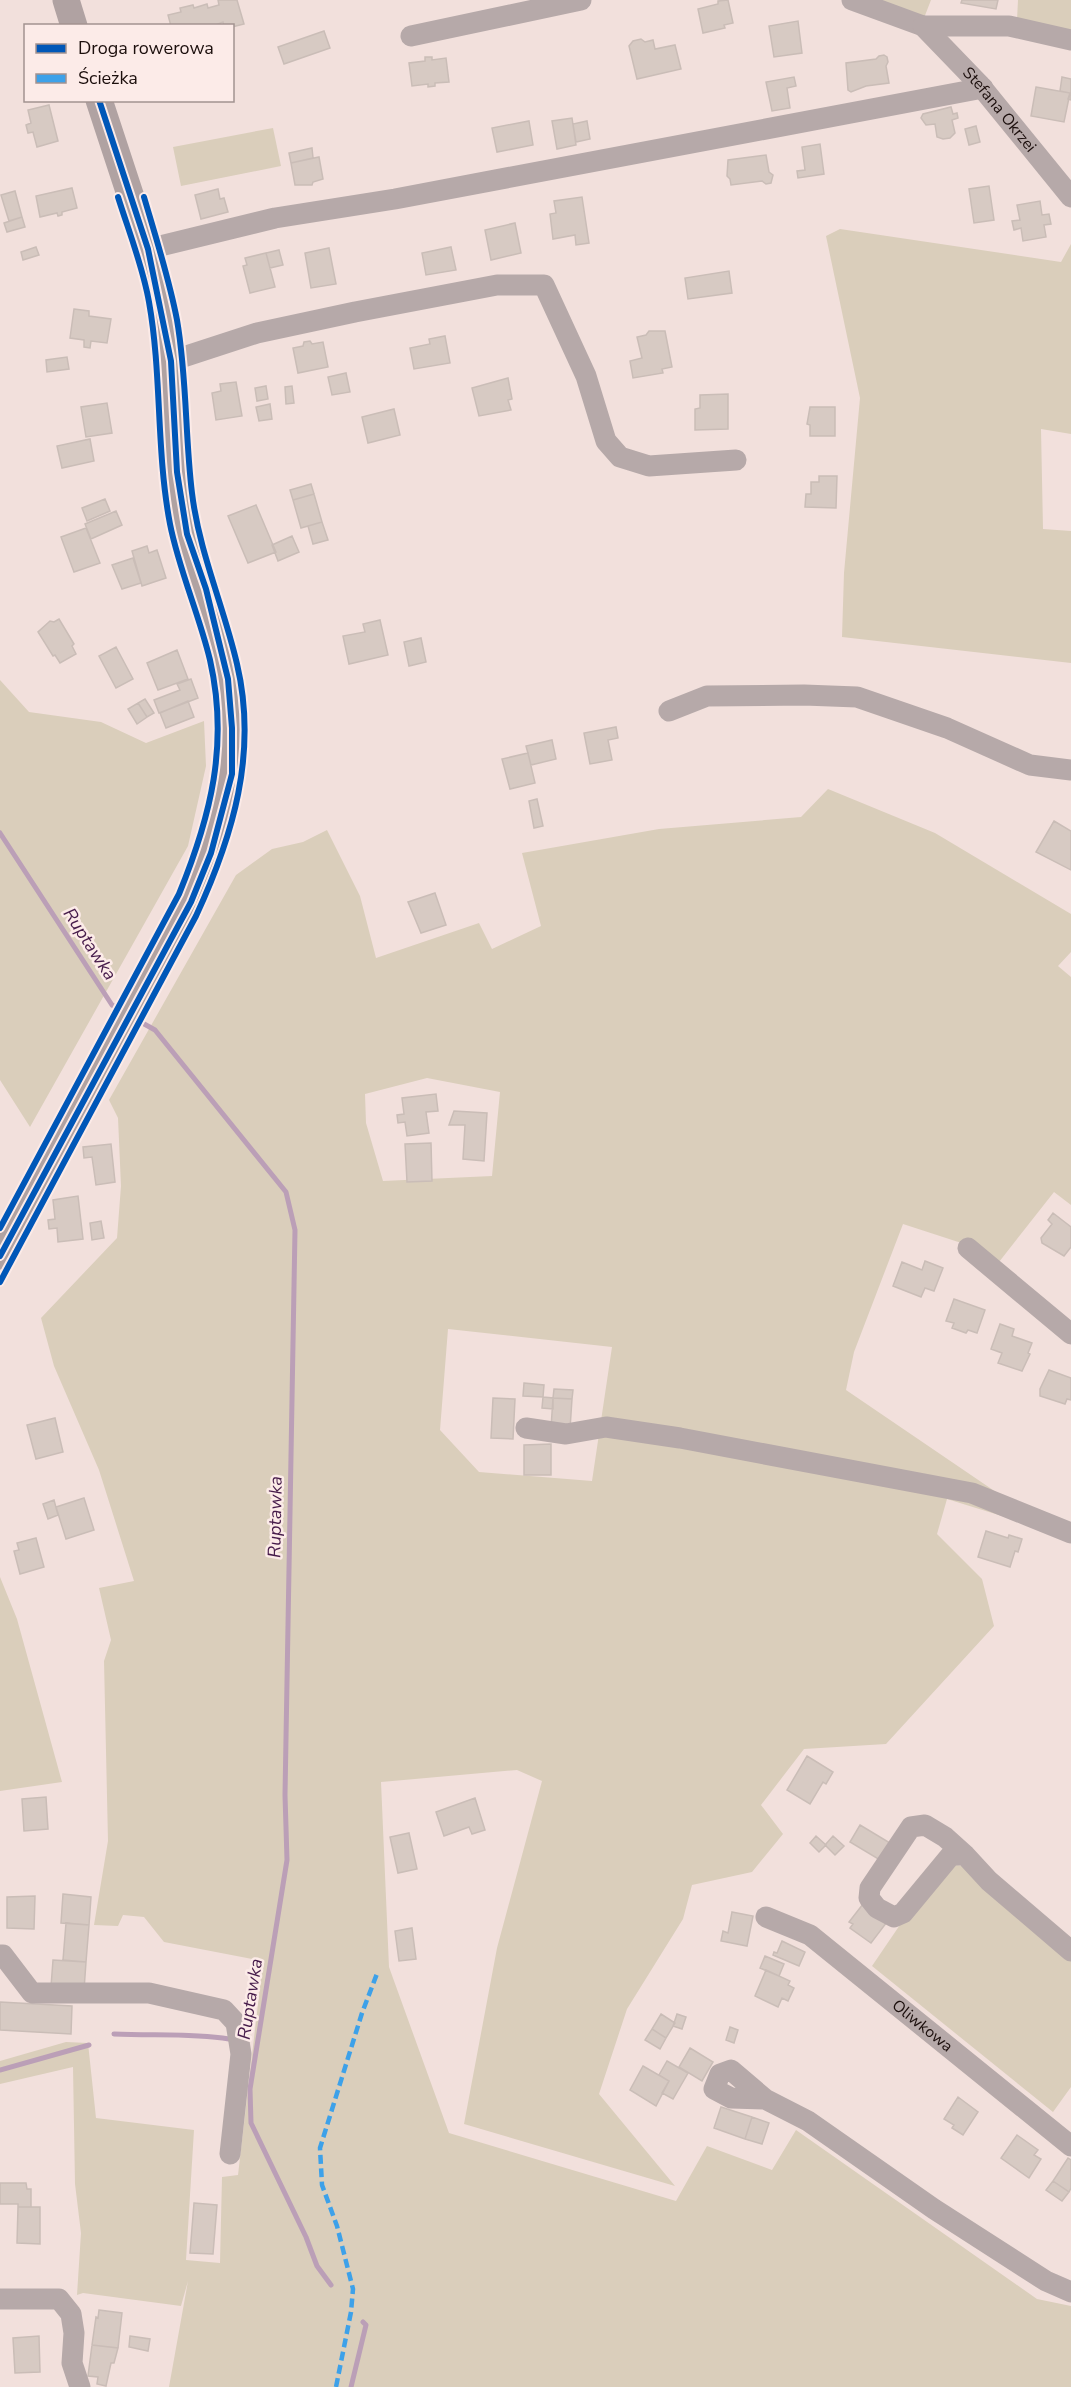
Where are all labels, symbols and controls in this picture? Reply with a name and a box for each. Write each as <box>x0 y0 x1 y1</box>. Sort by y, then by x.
legend <box>24 24 234 102</box>
text: Droga rowerowa <box>78 36 214 60</box>
street label: Stefana Okrzei <box>957 62 1041 157</box>
text: Ścieżka <box>78 66 138 90</box>
water label: Ruptawka <box>58 903 122 985</box>
water label: Ruptawka <box>262 1476 288 1558</box>
water label: Ruptawka <box>232 1957 268 2041</box>
street label: Oliwkowa <box>887 1994 957 2057</box>

